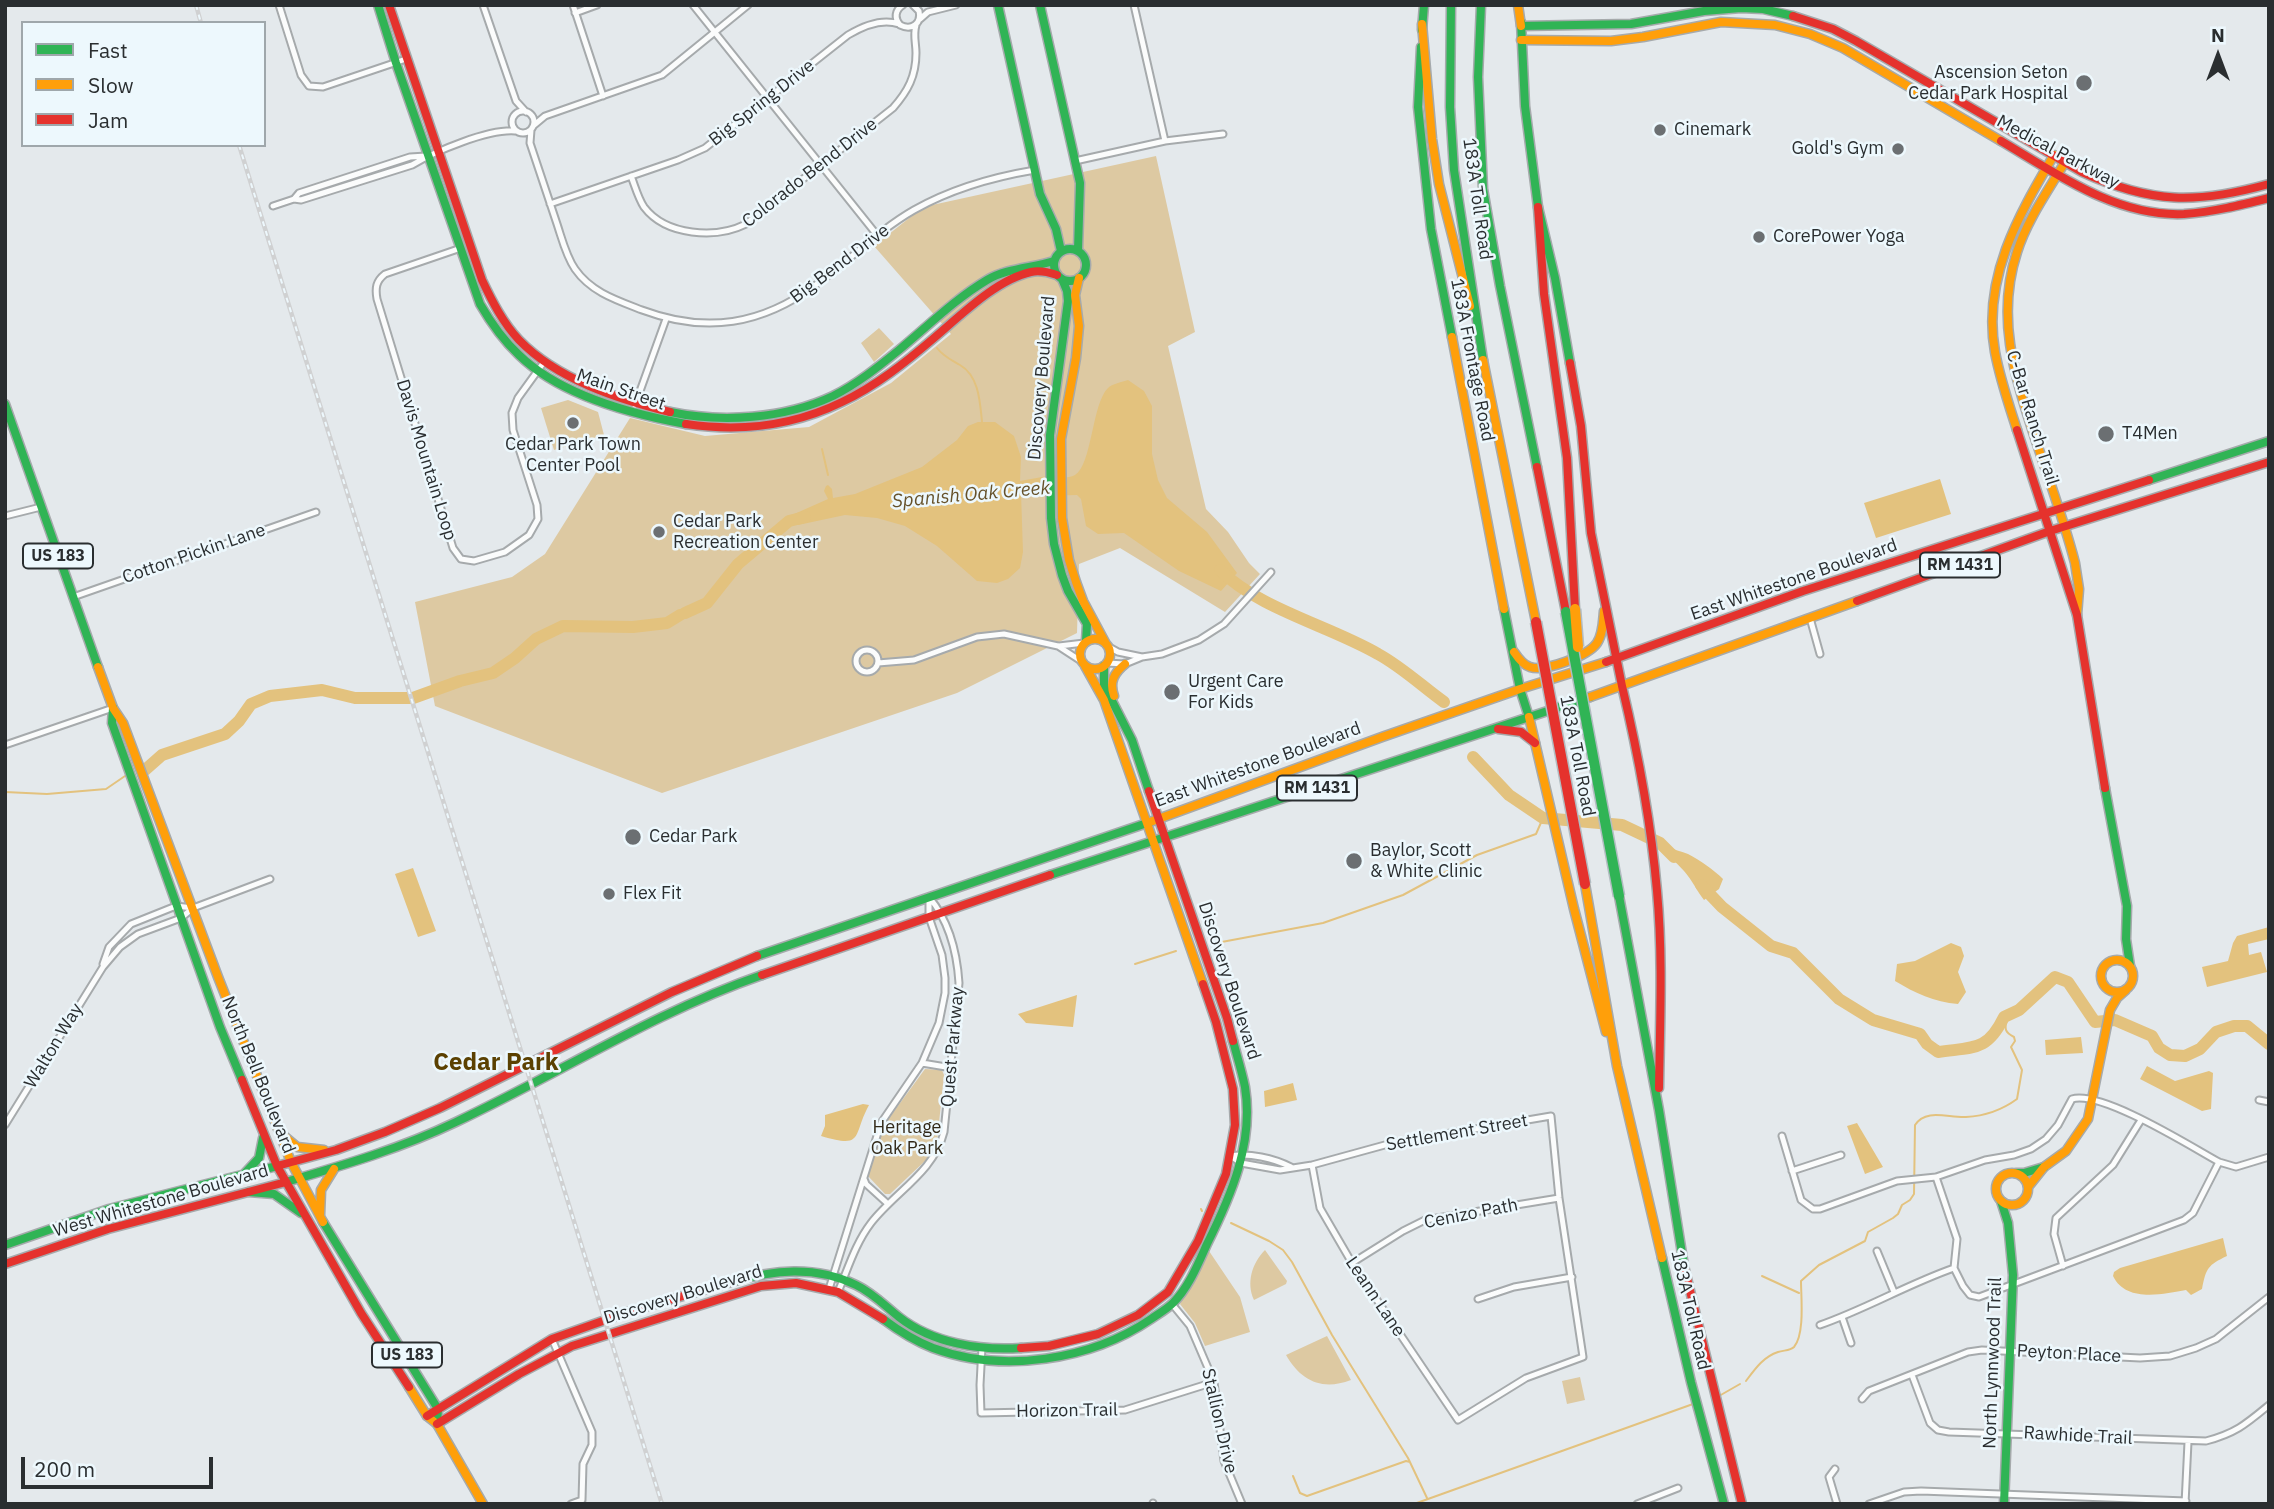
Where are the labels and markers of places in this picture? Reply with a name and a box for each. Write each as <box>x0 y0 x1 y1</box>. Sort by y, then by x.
place label: Ascension Seton Cedar Park Hospital <box>1908 62 2068 104</box>
marker: Ascension Seton Cedar Park Hospital <box>2074 73 2094 93</box>
place label: Cinemark <box>1674 119 1751 141</box>
marker: Cinemark <box>1652 122 1668 138</box>
place label: Gold's Gym <box>1791 138 1884 160</box>
marker: Gold's Gym <box>1890 141 1906 157</box>
place label: CorePower Yoga <box>1773 226 1905 248</box>
marker: CorePower Yoga <box>1751 229 1767 245</box>
marker: Cedar Park Town Center Pool <box>565 415 581 431</box>
place label: T4Men <box>2122 423 2178 445</box>
marker: T4Men <box>2096 424 2116 444</box>
place label: Cedar Park Town Center Pool <box>505 434 641 476</box>
place label: Cedar Park Recreation Center <box>673 511 819 554</box>
marker: Cedar Park Recreation Center <box>651 524 667 540</box>
place label: Urgent Care For Kids <box>1188 671 1284 714</box>
marker: Urgent Care For Kids <box>1162 682 1182 702</box>
place label: Cedar Park <box>649 826 737 848</box>
marker: Cedar Park <box>623 827 643 847</box>
place label: Baylor, Scott & White Clinic <box>1370 840 1482 882</box>
marker: Baylor, Scott & White Clinic <box>1344 851 1364 871</box>
place label: Flex Fit <box>623 883 682 905</box>
marker: Flex Fit <box>601 886 617 902</box>

